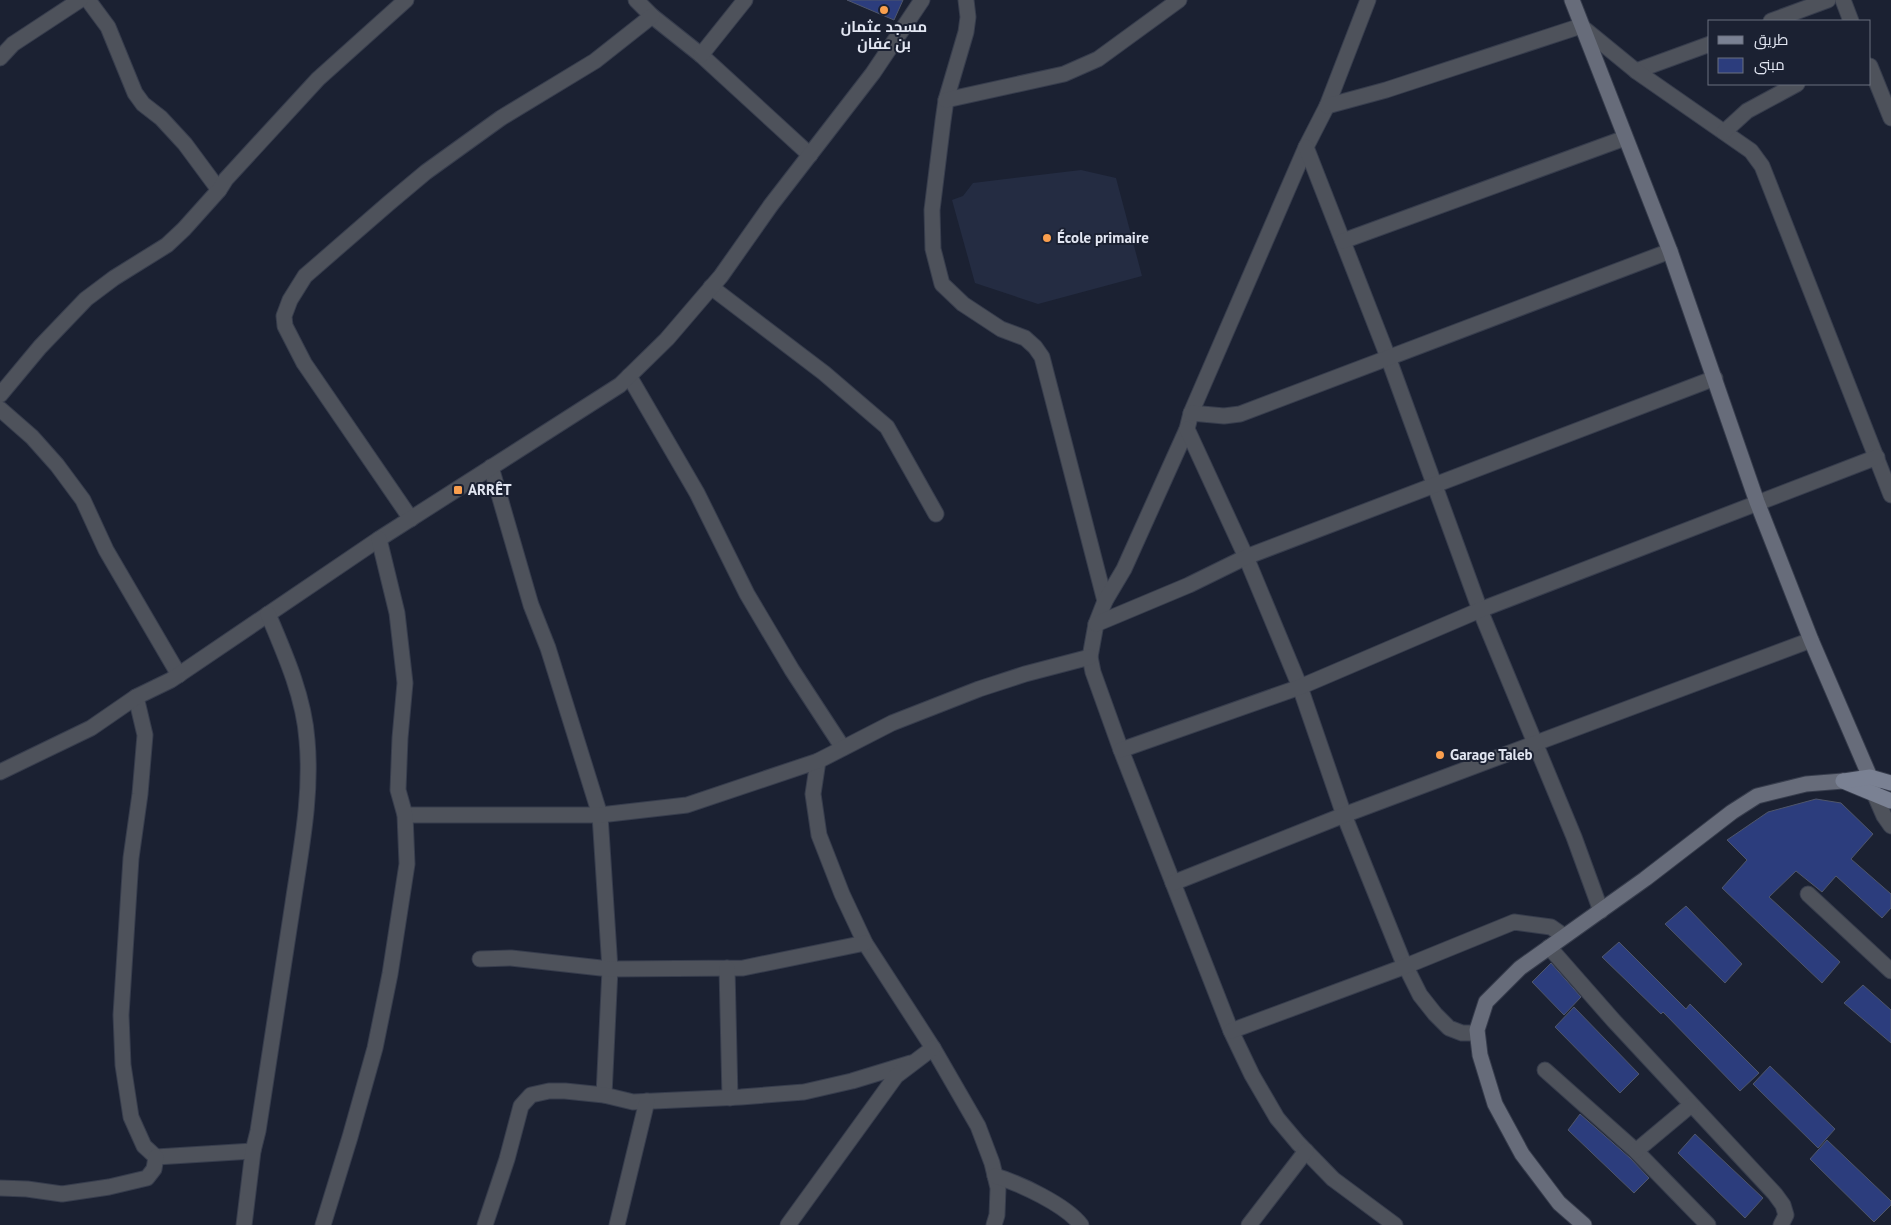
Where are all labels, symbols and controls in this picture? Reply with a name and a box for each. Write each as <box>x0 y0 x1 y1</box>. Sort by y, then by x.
marker: مسجد عثمان بن عفان <box>878 4 890 16</box>
place label: مسجد عثمان بن عفان <box>841 17 927 53</box>
legend <box>1708 20 1871 85</box>
text: طريق <box>1754 30 1788 50</box>
text: مبنى <box>1754 55 1785 75</box>
place label: École primaire <box>1057 228 1149 247</box>
marker: École primaire <box>1041 232 1053 244</box>
place label: ARRÊT <box>468 480 512 499</box>
marker: ARRÊT <box>452 484 464 496</box>
place label: Garage Taleb <box>1450 745 1533 764</box>
marker: Garage Taleb <box>1434 749 1446 761</box>

